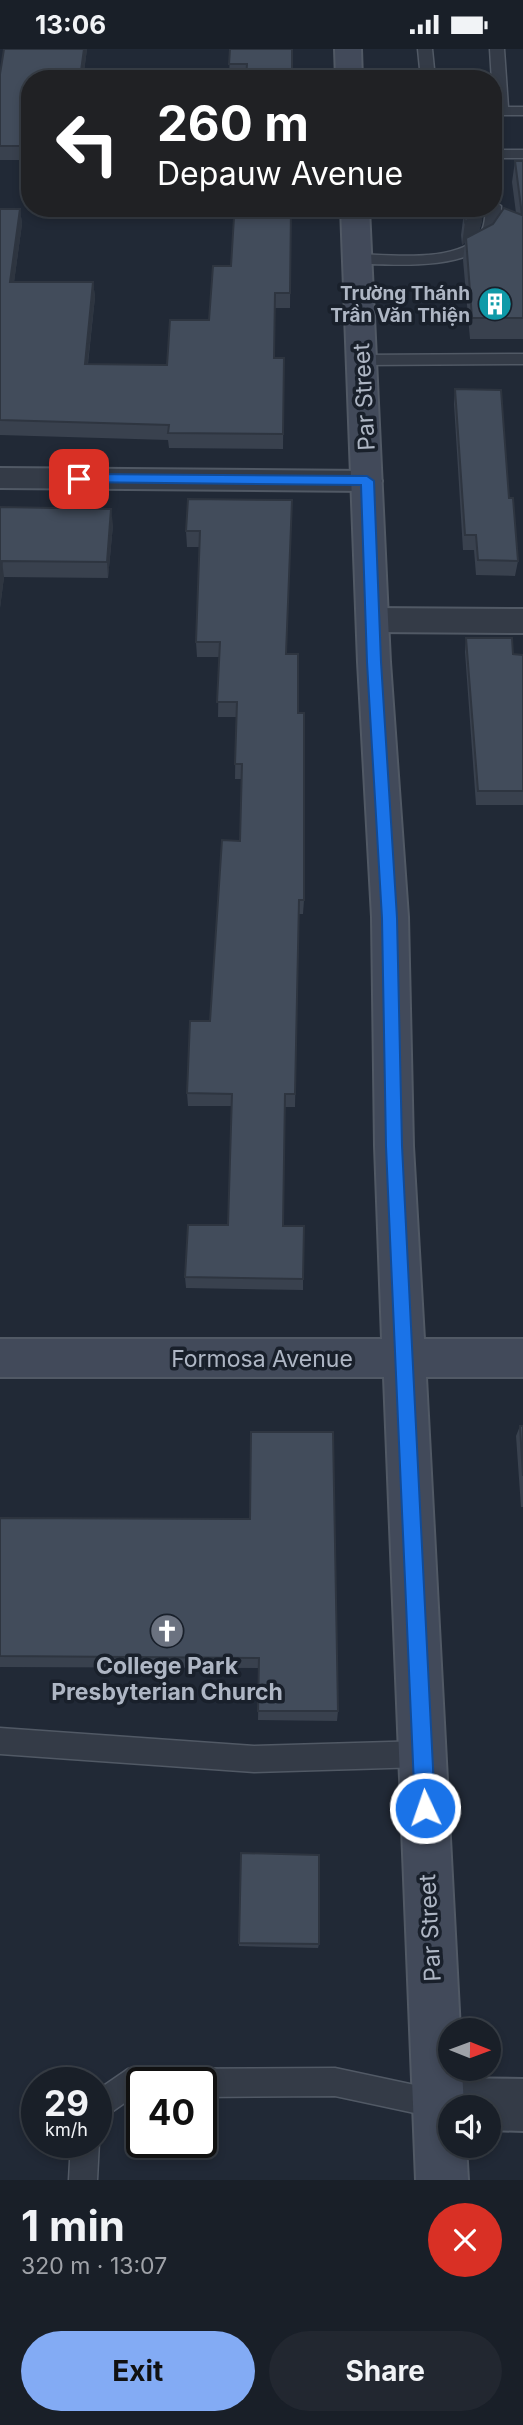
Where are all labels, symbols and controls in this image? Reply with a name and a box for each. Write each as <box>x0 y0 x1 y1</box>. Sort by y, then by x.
text: 13:06 <box>35 9 106 40</box>
text: 260 m <box>157 94 309 153</box>
icon: left <box>42 98 133 189</box>
text: Depauw Avenue <box>157 154 403 193</box>
place label: Trường Thánh Trần Văn Thiện <box>330 282 470 327</box>
building icon: Trường Thánh Trần Văn Thiện <box>476 285 514 323</box>
street label: Par Street <box>347 342 381 451</box>
pin <box>49 449 109 509</box>
icon: arrive <box>60 460 98 498</box>
street label: Formosa Avenue <box>171 1345 353 1373</box>
church icon: College Park Presbyterian Church <box>148 1612 186 1650</box>
place label: College Park Presbyterian Church <box>51 1652 283 1706</box>
position arrow <box>388 1771 462 1845</box>
street label: Par Street <box>413 1873 447 1982</box>
north arrow <box>438 2018 500 2081</box>
map controls <box>438 2018 501 2158</box>
speed limit sign: 40 <box>126 2067 217 2158</box>
text: 29 <box>44 2082 89 2124</box>
button: sound <box>438 2095 501 2158</box>
text: km/h <box>45 2119 88 2140</box>
text: 1 min <box>21 2200 125 2251</box>
button: close <box>428 2203 502 2277</box>
text: 320 m · 13:07 <box>21 2252 167 2280</box>
button: Exit <box>21 2331 255 2411</box>
button: Share <box>269 2331 502 2411</box>

